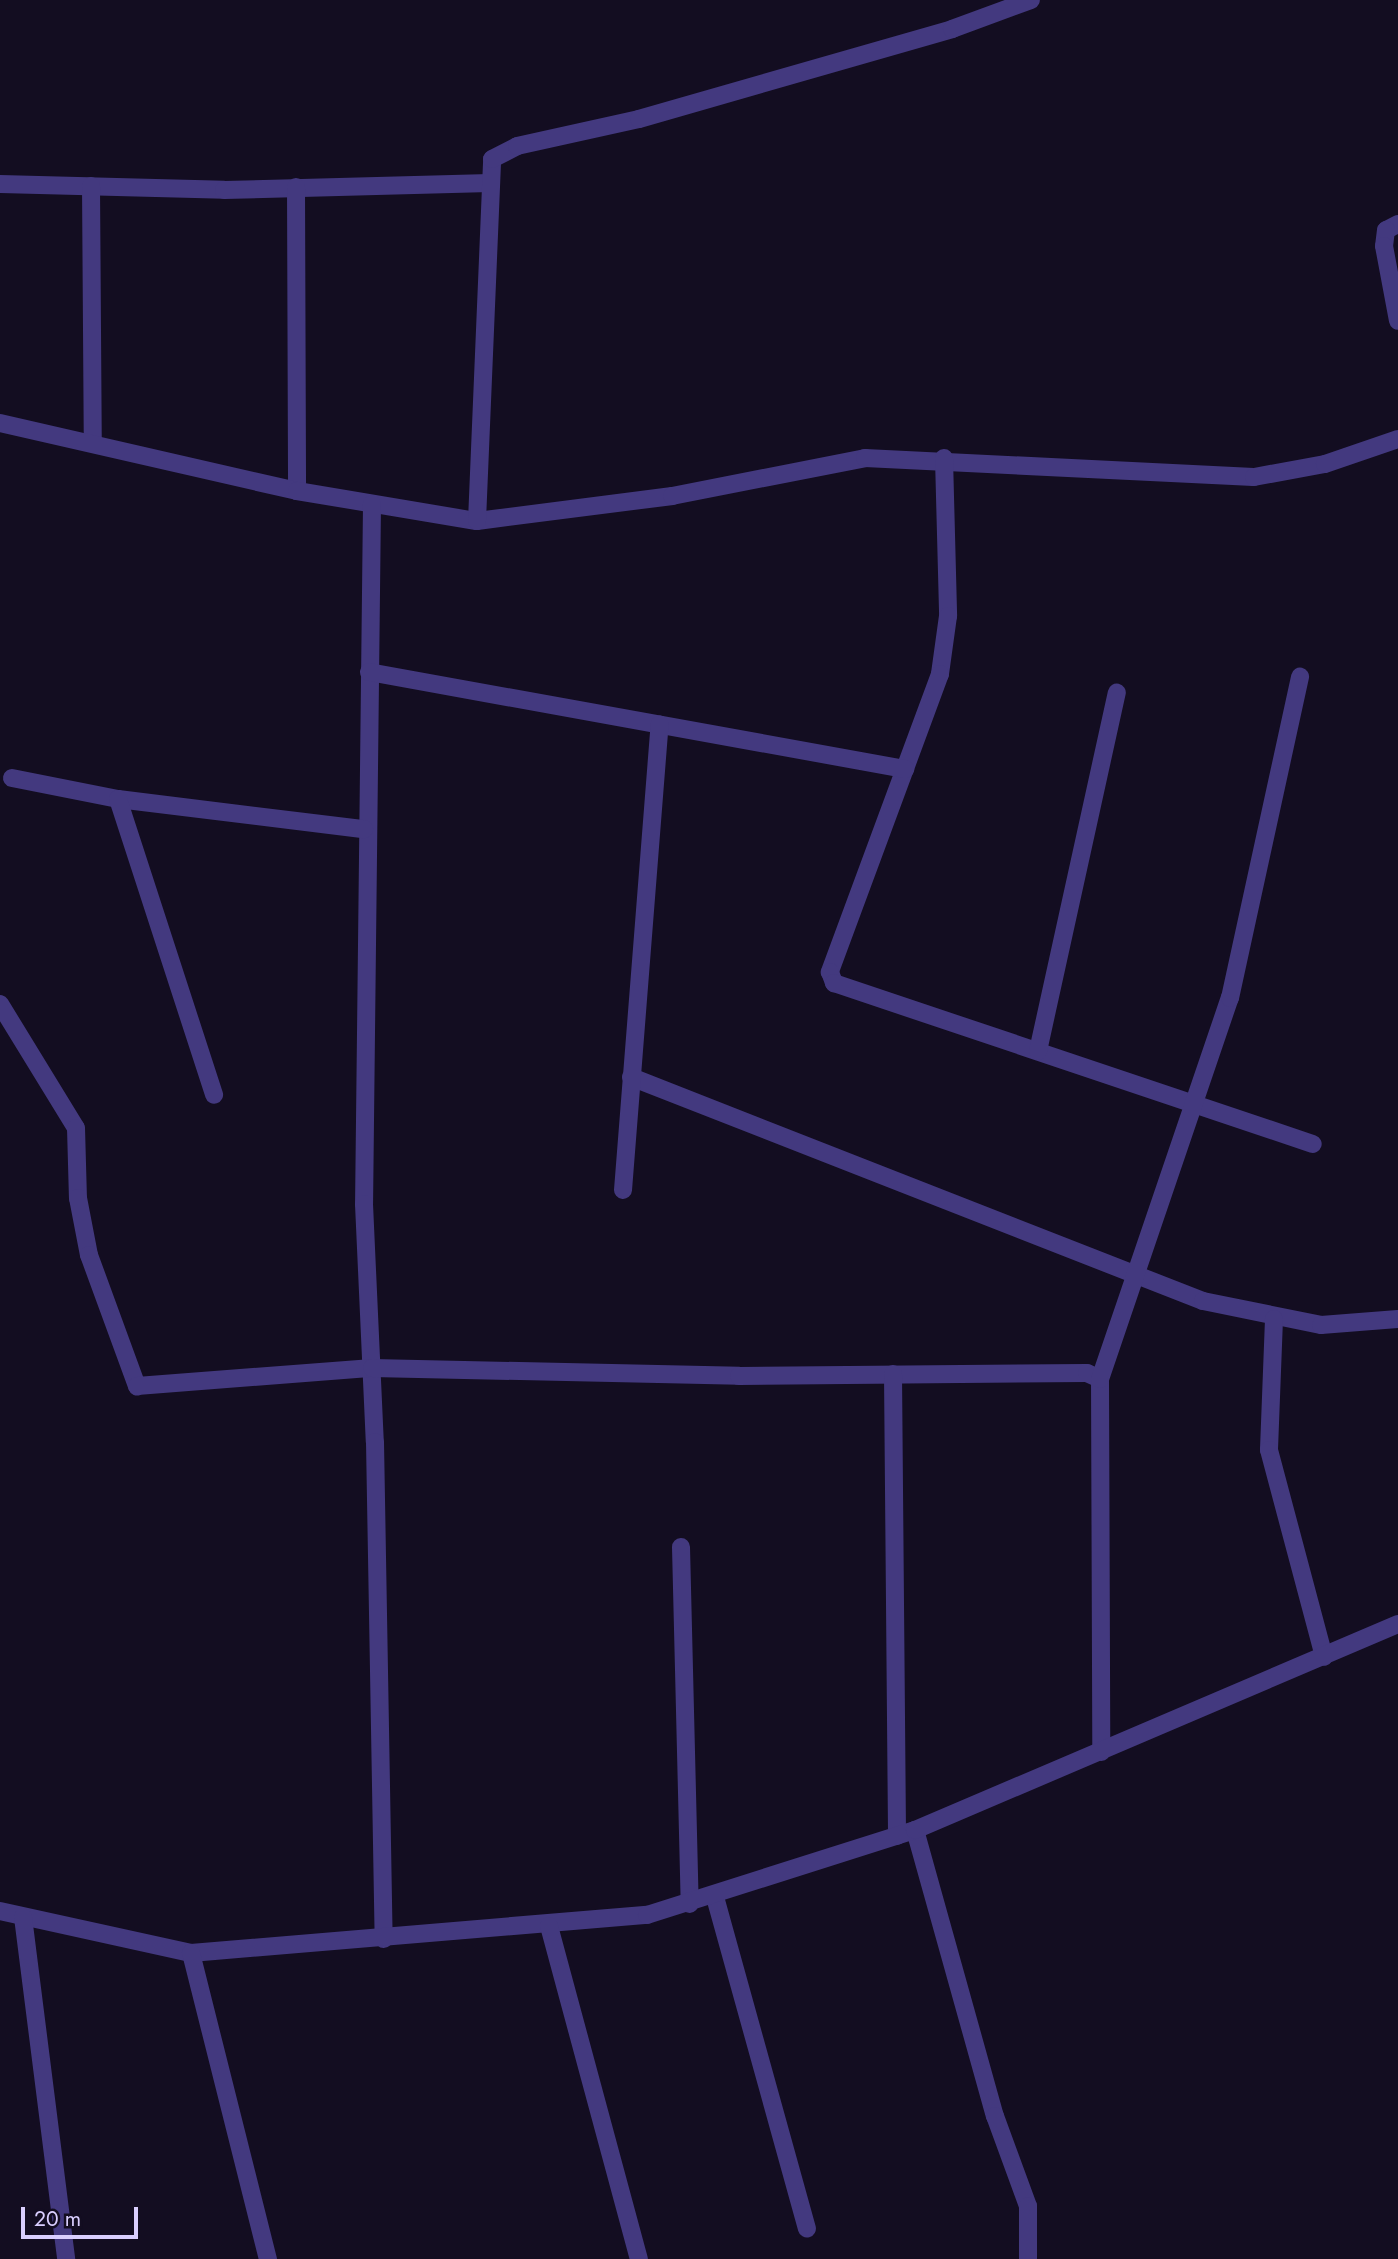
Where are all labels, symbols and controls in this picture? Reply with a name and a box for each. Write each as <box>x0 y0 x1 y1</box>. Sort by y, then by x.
scale bar <box>24 2192 142 2236</box>
text: 20 m <box>34 2204 81 2234</box>

